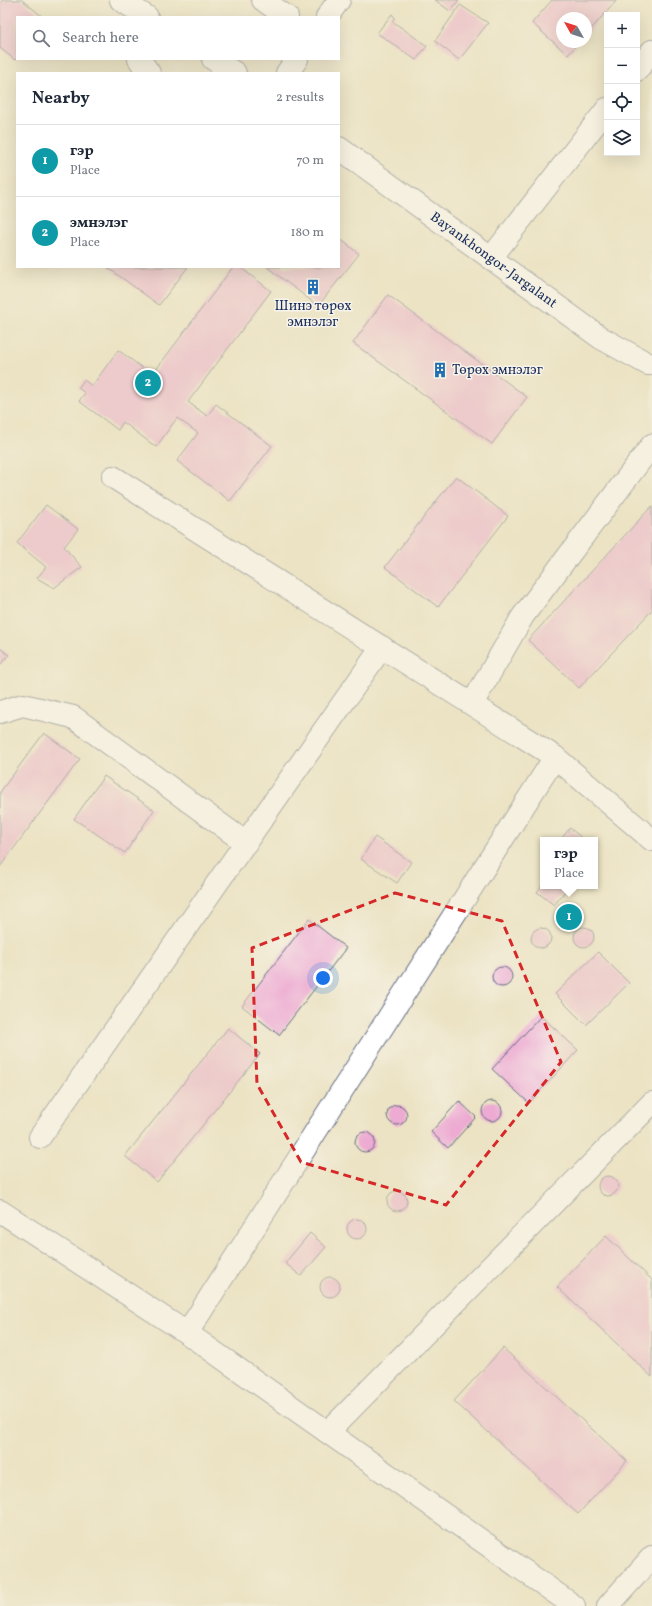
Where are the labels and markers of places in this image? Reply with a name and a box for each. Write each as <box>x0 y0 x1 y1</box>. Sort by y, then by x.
building icon: Шинэ төрөх эмнэлэг <box>304 278 322 296</box>
place label: Шинэ төрөх эмнэлэг <box>275 297 351 332</box>
building icon: Төрөх эмнэлэг <box>431 361 449 379</box>
place label: Төрөх эмнэлэг <box>452 361 543 380</box>
pin: 2 <box>135 368 161 398</box>
pin: 1 <box>556 902 582 932</box>

